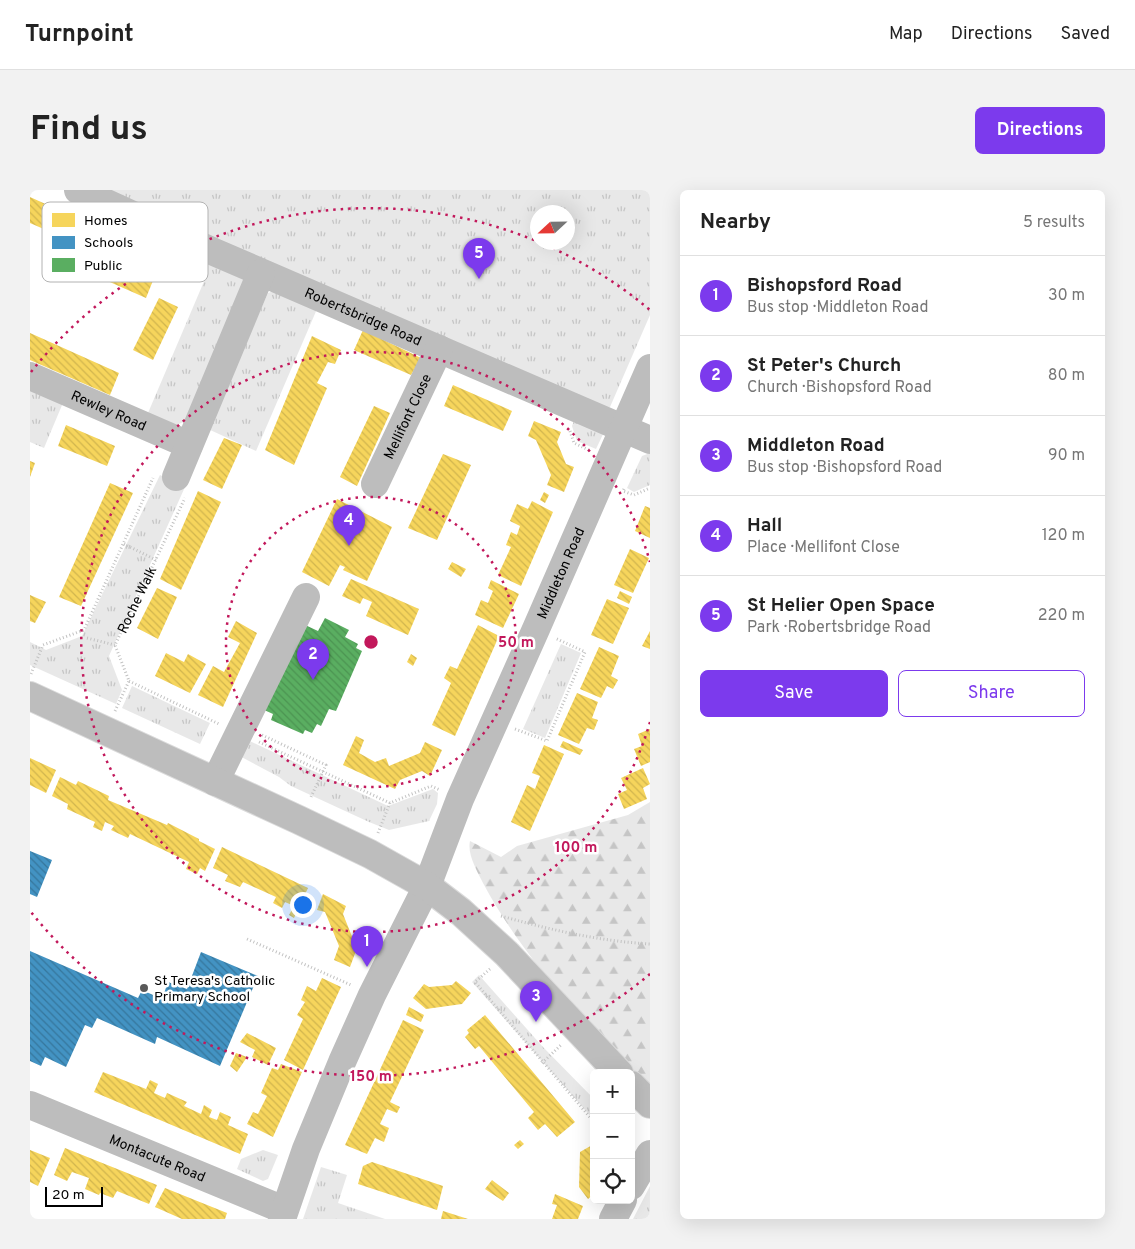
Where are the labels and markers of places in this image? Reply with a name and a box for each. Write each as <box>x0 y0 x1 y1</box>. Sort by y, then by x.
pin: 5 <box>463 238 495 279</box>
pin: 4 <box>333 505 365 546</box>
centre of rings <box>362 633 380 651</box>
pin: 2 <box>297 639 329 680</box>
pin: 1 <box>351 926 383 967</box>
place label: St Teresa's Catholic Primary School <box>154 973 275 1006</box>
pin: 3 <box>520 981 552 1022</box>
marker: St Teresa's Catholic Primary School <box>138 982 150 994</box>

